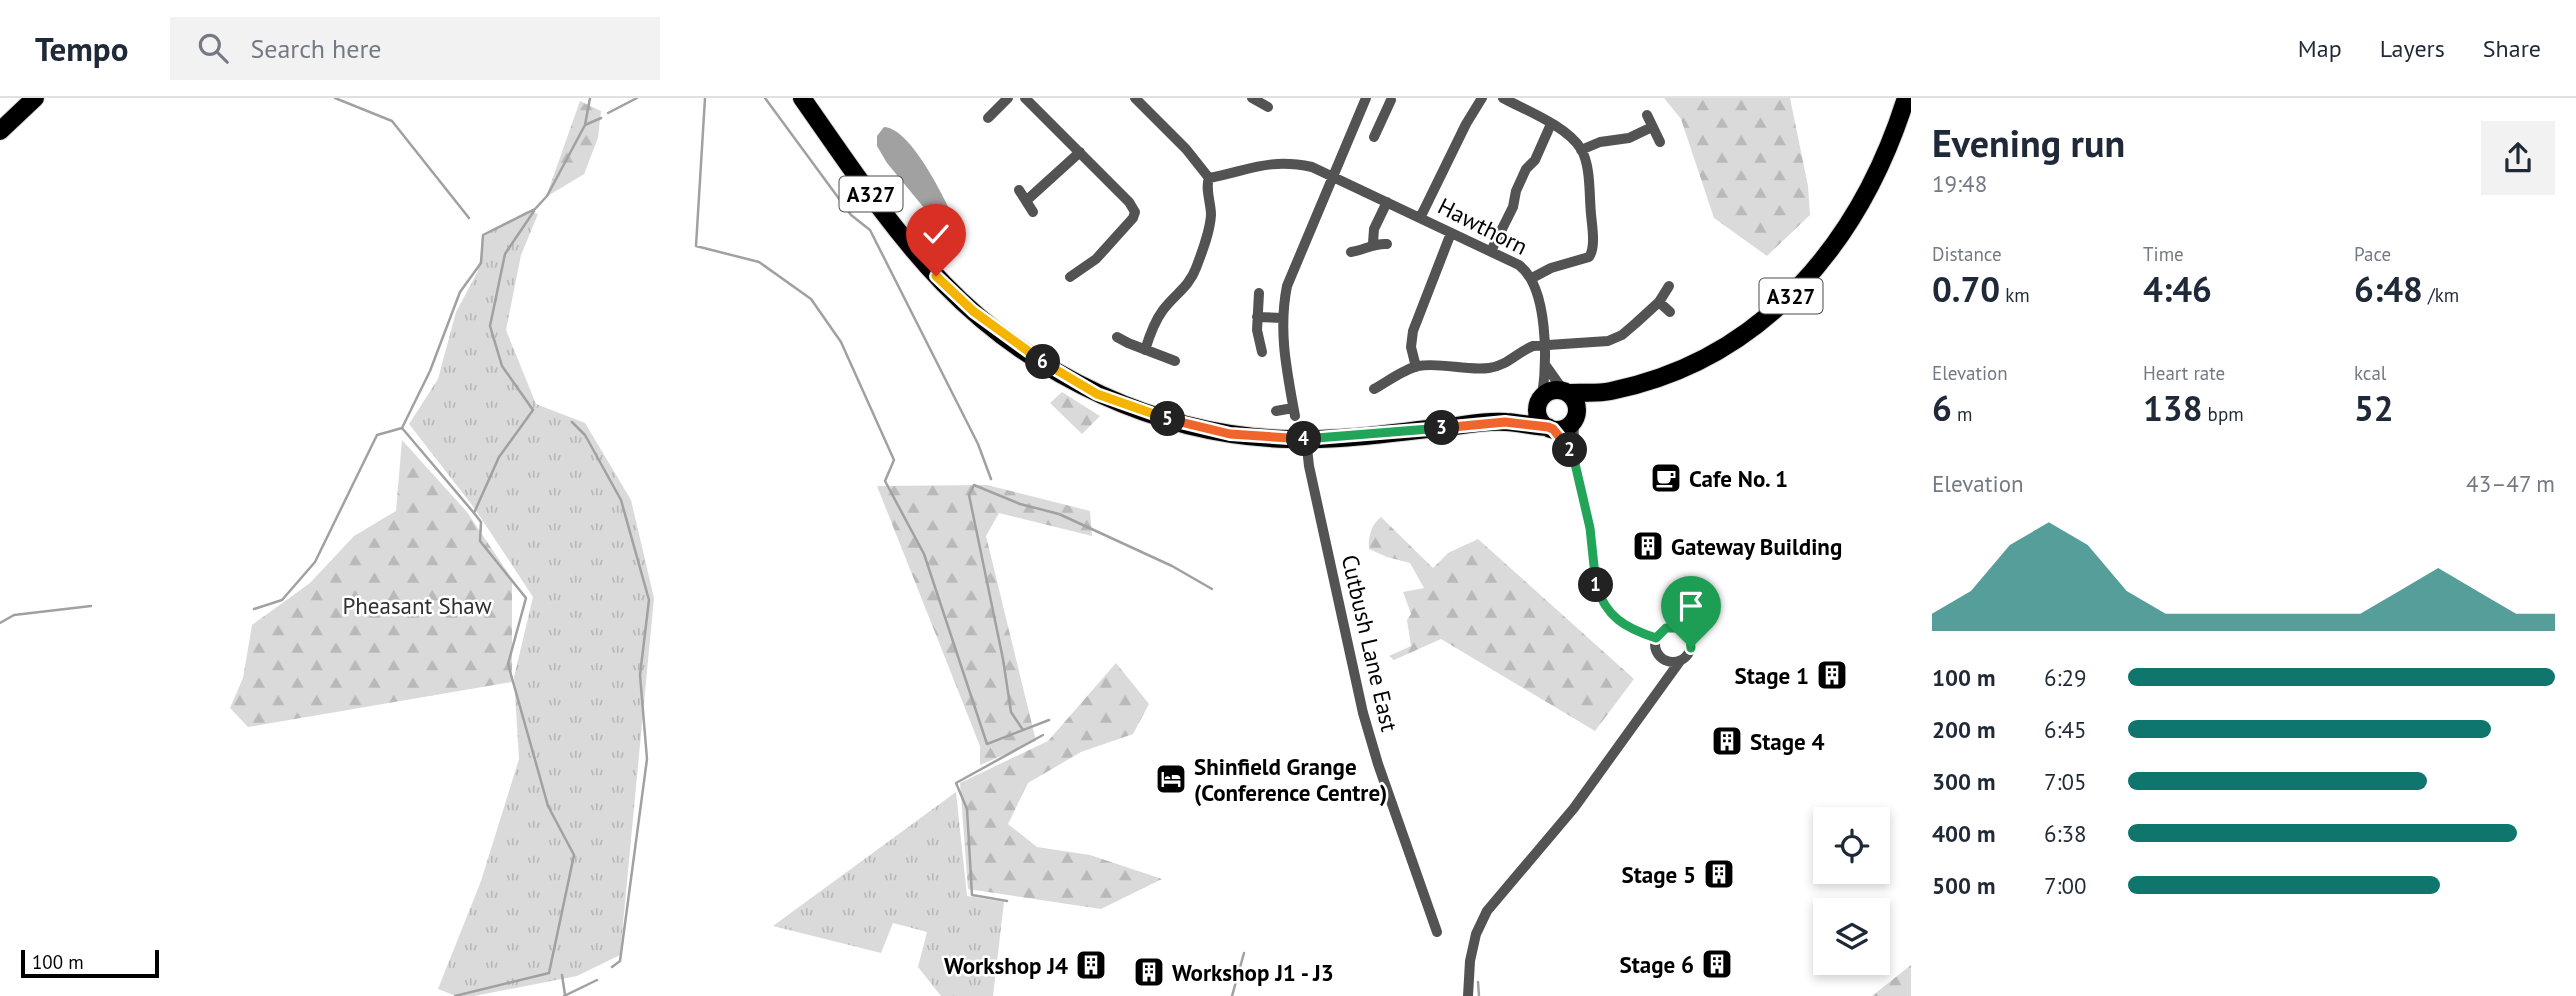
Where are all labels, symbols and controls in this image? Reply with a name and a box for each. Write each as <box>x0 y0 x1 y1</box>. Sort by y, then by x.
search box <box>170 17 660 80</box>
text: Tempo <box>35 27 128 70</box>
icon: search <box>194 29 232 67</box>
text: Search here <box>250 32 382 65</box>
text: Map <box>2298 33 2342 64</box>
text: Layers <box>2380 33 2445 64</box>
text: Share <box>2483 33 2541 64</box>
text: Evening run <box>1932 118 2125 167</box>
button: share <box>2481 121 2555 195</box>
text: 19:48 <box>1932 169 1987 198</box>
road number: A327 <box>840 176 903 212</box>
street label: Hawthorn <box>1433 191 1533 261</box>
pin <box>906 204 966 276</box>
icon: check <box>917 215 955 253</box>
text: Distance <box>1932 242 2002 266</box>
text: Time <box>2143 242 2184 266</box>
text: Pace <box>2354 242 2391 266</box>
text: 0.70 <box>1932 266 2000 312</box>
text: 4:46 <box>2143 266 2212 312</box>
text: 6:48 <box>2354 266 2423 312</box>
road number: A327 <box>1760 278 1823 314</box>
text: km <box>2000 283 2030 307</box>
text: /km <box>2423 283 2459 307</box>
pin: 6 <box>1026 344 1060 380</box>
text: 6 <box>1037 349 1048 373</box>
text: Elevation <box>1932 361 2008 385</box>
text: Heart rate <box>2143 361 2225 385</box>
text: kcal <box>2354 361 2386 385</box>
text: 6 <box>1932 385 1952 431</box>
text: 138 <box>2143 385 2203 431</box>
text: 52 <box>2354 385 2394 431</box>
pin: 5 <box>1150 402 1186 436</box>
text: m <box>1952 402 1972 426</box>
text: bpm <box>2203 402 2244 426</box>
text: 5 <box>1162 406 1173 430</box>
pin: 3 <box>1424 410 1460 446</box>
text: 3 <box>1436 415 1447 439</box>
pin: 4 <box>1286 422 1322 456</box>
text: 4 <box>1298 426 1309 450</box>
pin: 2 <box>1552 432 1588 468</box>
text: 2 <box>1564 437 1575 461</box>
cafe icon: Cafe No. 1 <box>1649 461 1683 495</box>
place label: Cafe No. 1 <box>1689 464 1788 493</box>
text: Elevation <box>1932 469 2024 498</box>
text: 43–47 m <box>2466 469 2555 498</box>
building icon: Gateway Building <box>1631 529 1665 563</box>
place label: Gateway Building <box>1671 532 1842 561</box>
street label: Cutbush Lane East <box>1336 552 1404 734</box>
pin: 1 <box>1578 568 1614 602</box>
text: 1 <box>1590 572 1601 596</box>
pin <box>1661 576 1721 648</box>
icon: arrive <box>1672 587 1710 625</box>
park label: Pheasant Shaw <box>342 591 492 620</box>
building icon: Stage 1 <box>1815 658 1849 692</box>
place label: Stage 1 <box>1735 661 1809 690</box>
text: 100 m <box>1932 663 1995 692</box>
text: 6:29 <box>2044 663 2087 692</box>
text: 200 m <box>1932 715 1995 744</box>
text: 6:45 <box>2044 715 2087 744</box>
building icon: Stage 4 <box>1710 724 1744 758</box>
place label: Stage 4 <box>1750 727 1825 756</box>
place label: Shinfield Grange (Conference Centre) <box>1194 752 1387 807</box>
hotel icon: Shinfield Grange (Conference Centre) <box>1154 762 1188 796</box>
text: 300 m <box>1932 767 1995 796</box>
text: 7:05 <box>2044 767 2087 796</box>
map controls <box>1813 807 1890 975</box>
button: locate <box>1813 807 1890 884</box>
text: 400 m <box>1932 819 1995 848</box>
text: 6:38 <box>2044 819 2087 848</box>
building icon: Stage 5 <box>1702 857 1736 891</box>
place label: Stage 5 <box>1622 860 1696 889</box>
text: 500 m <box>1932 871 1995 900</box>
text: 7:00 <box>2044 871 2087 900</box>
button: layers <box>1813 898 1890 975</box>
scale bar <box>21 947 159 979</box>
building icon: Stage 6 <box>1700 947 1734 981</box>
building icon: Workshop J4 <box>1074 948 1108 982</box>
text: 100 m <box>32 950 84 974</box>
place label: Stage 6 <box>1620 950 1694 979</box>
place label: Workshop J4 <box>944 951 1068 980</box>
building icon: Workshop J1 - J3 <box>1132 955 1166 989</box>
place label: Workshop J1 - J3 <box>1172 958 1334 987</box>

